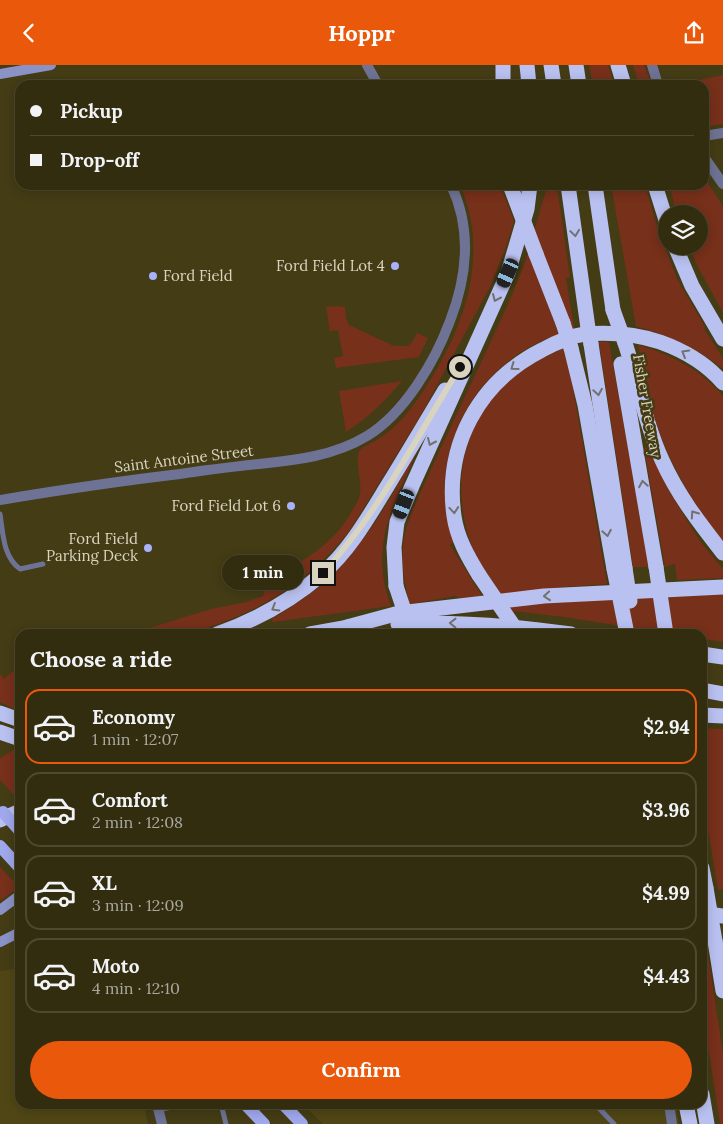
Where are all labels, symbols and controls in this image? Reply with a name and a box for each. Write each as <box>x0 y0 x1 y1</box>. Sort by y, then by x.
icon: back <box>15 19 43 47</box>
text: Hoppr <box>328 19 395 47</box>
icon: share <box>680 19 708 47</box>
text: Pickup <box>60 99 123 123</box>
text: Drop-off <box>60 148 139 172</box>
map controls <box>658 205 708 255</box>
button: layers <box>658 205 708 255</box>
one-way arrow <box>569 230 580 238</box>
place label: Ford Field Lot 4 <box>276 256 385 275</box>
car <box>495 256 520 290</box>
marker: Ford Field Lot 4 <box>389 260 401 272</box>
place label: Ford Field <box>163 266 233 285</box>
marker: Ford Field <box>147 270 159 282</box>
one-way arrow <box>492 293 503 302</box>
one-way arrow <box>681 349 690 359</box>
street label: Fisher Freeway <box>629 353 666 459</box>
route start <box>449 356 471 378</box>
one-way arrow <box>511 362 520 370</box>
one-way arrow <box>592 389 603 397</box>
one-way arrow <box>427 437 438 446</box>
street label: Saint Antoine Street <box>113 441 255 476</box>
one-way arrow <box>638 480 648 489</box>
car <box>391 487 416 521</box>
place label: Ford Field Lot 6 <box>172 496 281 515</box>
marker: Ford Field Lot 6 <box>285 500 297 512</box>
one-way arrow <box>448 506 459 514</box>
one-way arrow <box>691 510 700 520</box>
place label: Ford Field Parking Deck <box>46 529 138 565</box>
one-way arrow <box>602 529 612 537</box>
marker: Ford Field Parking Deck <box>142 542 154 554</box>
callout: 1 min <box>223 555 306 591</box>
text: 1 min <box>243 562 283 582</box>
route end <box>312 562 334 584</box>
one-way arrow <box>543 590 551 601</box>
one-way arrow <box>272 602 281 612</box>
one-way arrow <box>449 618 456 628</box>
text: Choose a ride <box>30 645 172 673</box>
icon: car <box>32 704 77 749</box>
text: Economy <box>92 705 175 729</box>
text: $2.94 <box>643 715 690 739</box>
text: 1 min · 12:07 <box>92 729 178 749</box>
icon: car <box>32 787 77 832</box>
text: Comfort <box>92 788 168 812</box>
text: $3.96 <box>642 798 690 822</box>
text: 2 min · 12:08 <box>92 812 183 832</box>
icon: car <box>32 870 77 915</box>
text: XL <box>92 871 117 895</box>
text: $4.99 <box>642 881 690 905</box>
text: 3 min · 12:09 <box>92 895 184 915</box>
icon: car <box>32 953 77 998</box>
text: Moto <box>92 954 139 978</box>
text: $4.43 <box>643 964 690 988</box>
text: 4 min · 12:10 <box>92 978 180 998</box>
button: Confirm <box>30 1041 692 1099</box>

